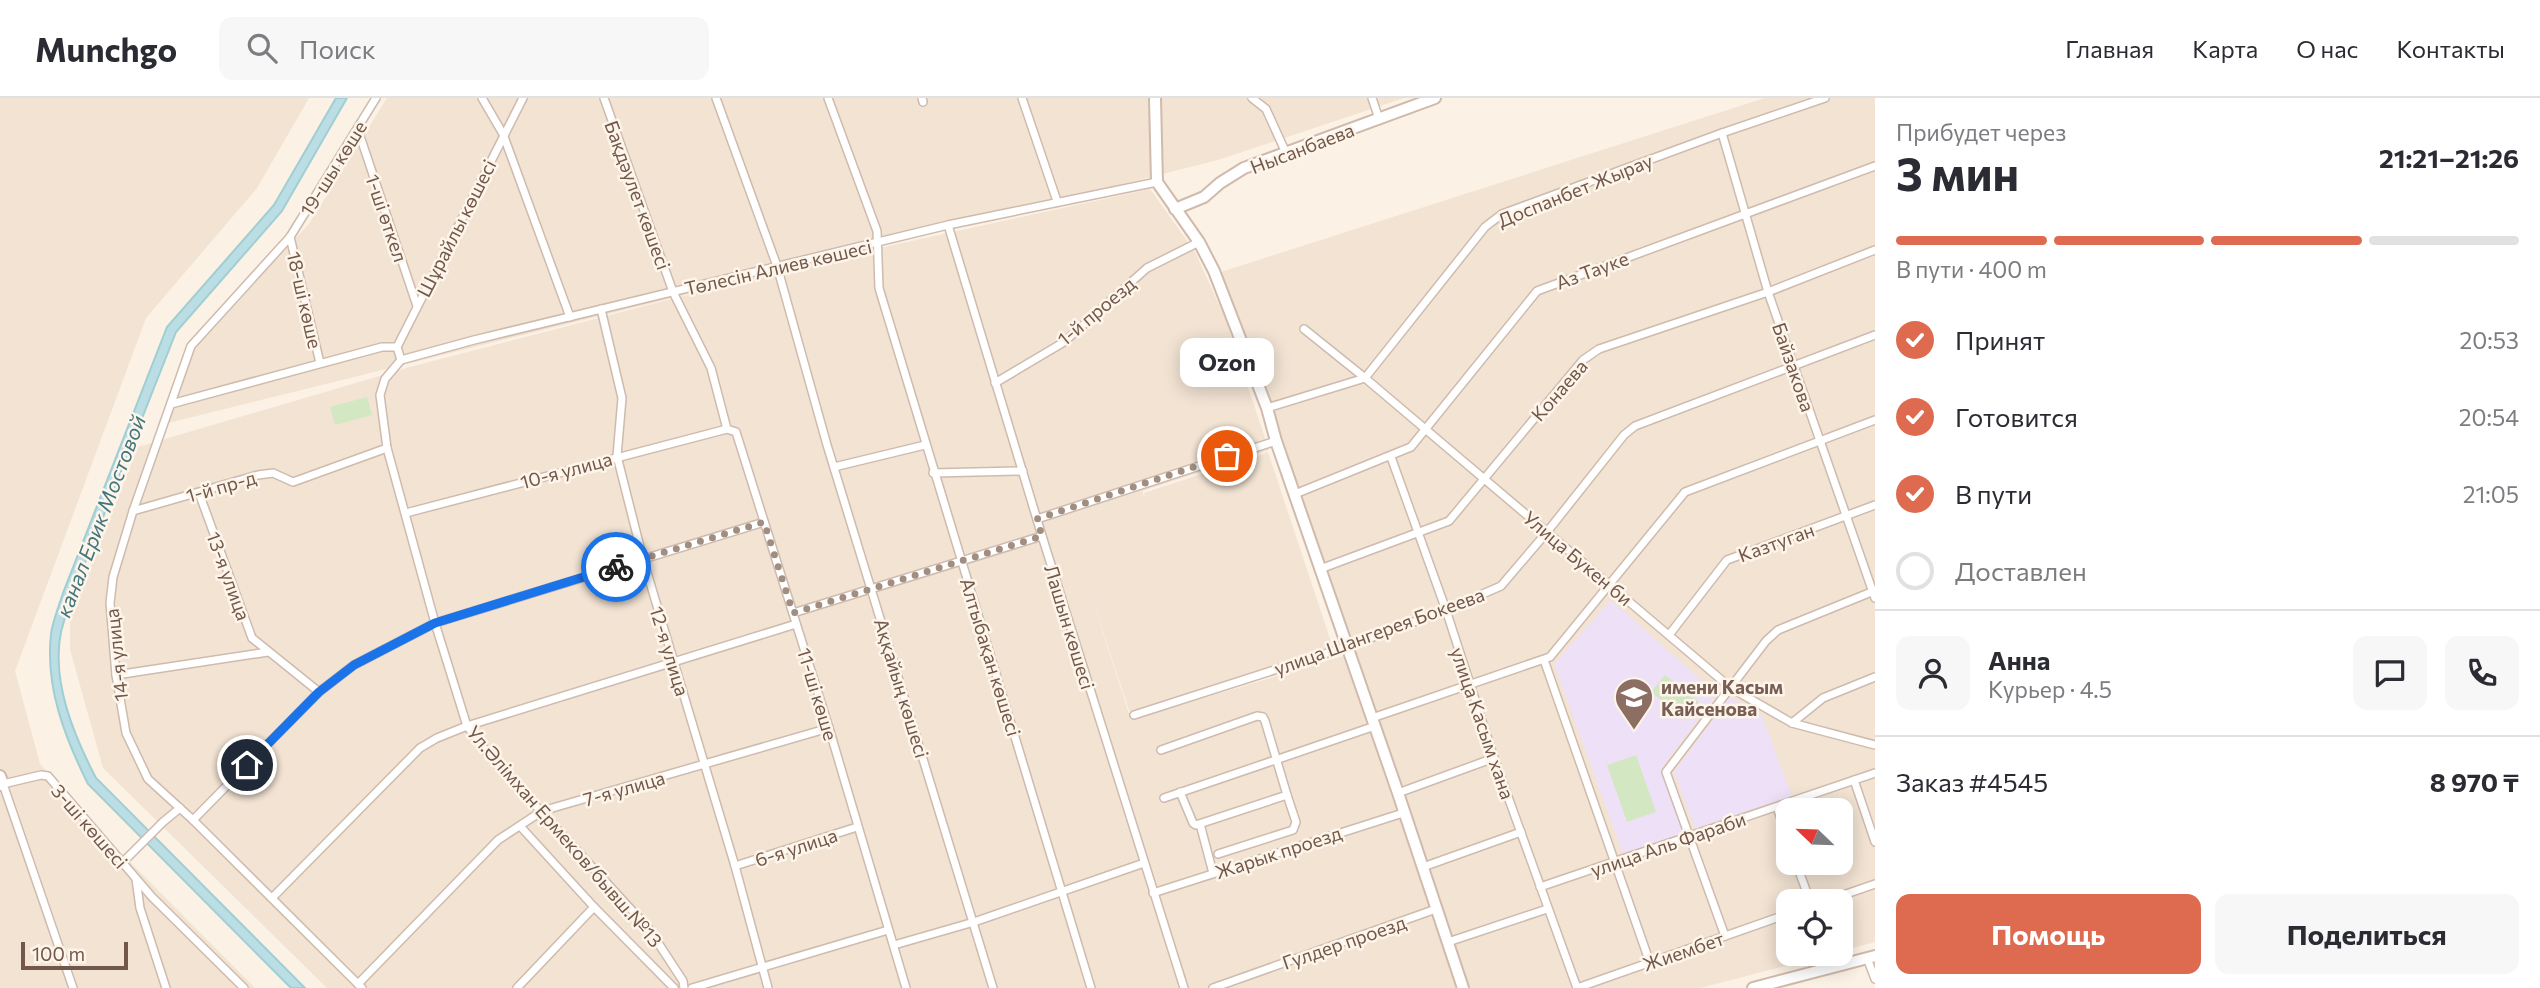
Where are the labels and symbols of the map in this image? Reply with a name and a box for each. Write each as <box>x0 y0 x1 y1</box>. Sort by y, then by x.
street label: 19-шы көше <box>295 116 371 220</box>
street label: Бақдәулет көшесi <box>600 117 676 273</box>
street label: Нысанбаева <box>1247 118 1357 178</box>
street label: Доспанбет Жырау <box>1494 148 1656 232</box>
street label: Шұрайлы көшесі <box>411 156 501 300</box>
street label: 1-шi өткел <box>361 171 413 265</box>
street label: Төлесін Алиев көшесі <box>682 234 874 300</box>
street label: Аз Тауке <box>1552 246 1632 294</box>
street label: 18-ші көше <box>283 249 327 351</box>
street label: 1-й проезд <box>1052 272 1140 350</box>
street label: Байзакова <box>1768 319 1820 415</box>
callout: Ozon <box>1180 337 1274 386</box>
street label: Конаева <box>1526 355 1592 425</box>
water label: канал Ерик Мостовой <box>50 412 150 620</box>
pin <box>1197 426 1257 486</box>
street label: 10-я улица <box>518 447 614 493</box>
street label: 1-й пр-д <box>183 465 259 507</box>
street label: Улица Букен би <box>1519 506 1637 610</box>
street label: Казтуган <box>1735 518 1817 566</box>
street label: 13-я улица <box>202 529 256 623</box>
courier <box>581 532 651 602</box>
street label: Лашын көшесі <box>1040 562 1100 692</box>
street label: Алтыбақан көшесі <box>956 575 1026 739</box>
street label: улица Шангерея Бокеева <box>1271 582 1487 680</box>
street label: 12-я улица <box>646 604 694 698</box>
street label: 14-я улица <box>100 607 132 703</box>
street label: Аққайың көшесі <box>870 615 934 761</box>
street label: улица Касым хана <box>1446 644 1520 802</box>
street label: 11-ші көше <box>793 645 843 743</box>
place label: имени Касым Кайсенова <box>1661 675 1783 720</box>
school or university icon: имени Касым Кайсенова <box>1613 676 1655 731</box>
street label: Ул.Әлімхан Ермеков/бывш.№13 <box>462 720 668 952</box>
pin <box>217 735 277 795</box>
street label: 7-я улица <box>581 765 667 811</box>
street label: 3-ші көшесі <box>47 779 133 873</box>
north arrow <box>1776 798 1853 875</box>
street label: улица Аль Фараби <box>1587 807 1749 881</box>
street label: Жарык проезд <box>1212 821 1344 883</box>
street label: 6-я улица <box>752 823 840 871</box>
street label: Гулдер проезд <box>1279 910 1409 974</box>
street label: Жиембет <box>1639 926 1727 976</box>
scale bar <box>21 939 128 971</box>

